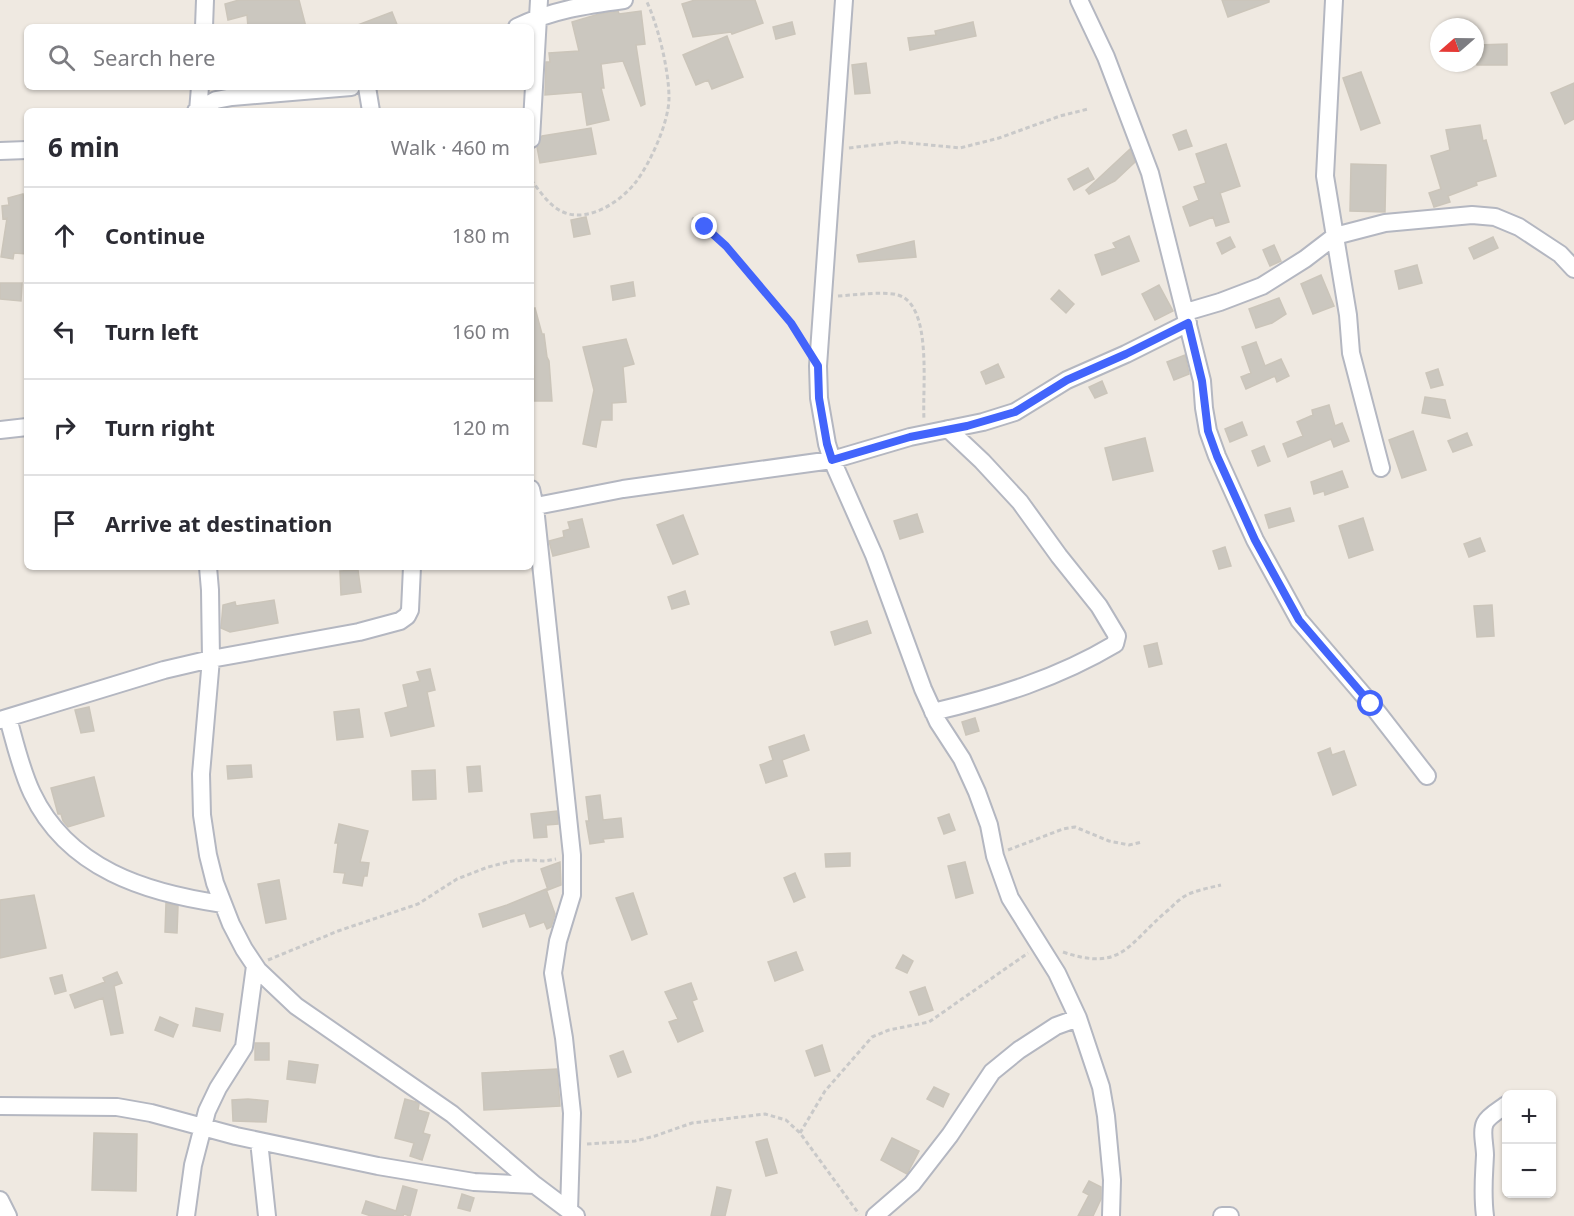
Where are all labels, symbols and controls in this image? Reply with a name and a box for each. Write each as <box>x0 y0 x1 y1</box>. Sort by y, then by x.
north arrow <box>1430 18 1484 72</box>
search box <box>24 24 534 90</box>
icon: search <box>45 41 78 74</box>
text: Search here <box>93 42 215 72</box>
text: 6 min <box>48 129 120 165</box>
text: Walk · 460 m <box>391 134 510 161</box>
route end <box>691 213 717 239</box>
icon: ahead <box>48 219 81 252</box>
text: Continue <box>105 220 205 250</box>
text: 180 m <box>452 222 510 249</box>
icon: left <box>48 315 81 348</box>
text: Turn left <box>105 316 199 346</box>
text: 160 m <box>452 318 510 345</box>
icon: right <box>48 411 81 444</box>
text: Turn right <box>105 412 215 442</box>
text: 120 m <box>452 414 510 441</box>
icon: arrive <box>48 507 81 540</box>
text: Arrive at destination <box>105 508 332 538</box>
route start <box>1357 690 1383 716</box>
map controls <box>1502 1090 1556 1198</box>
button: + <box>1502 1090 1556 1144</box>
button: − <box>1502 1144 1556 1198</box>

